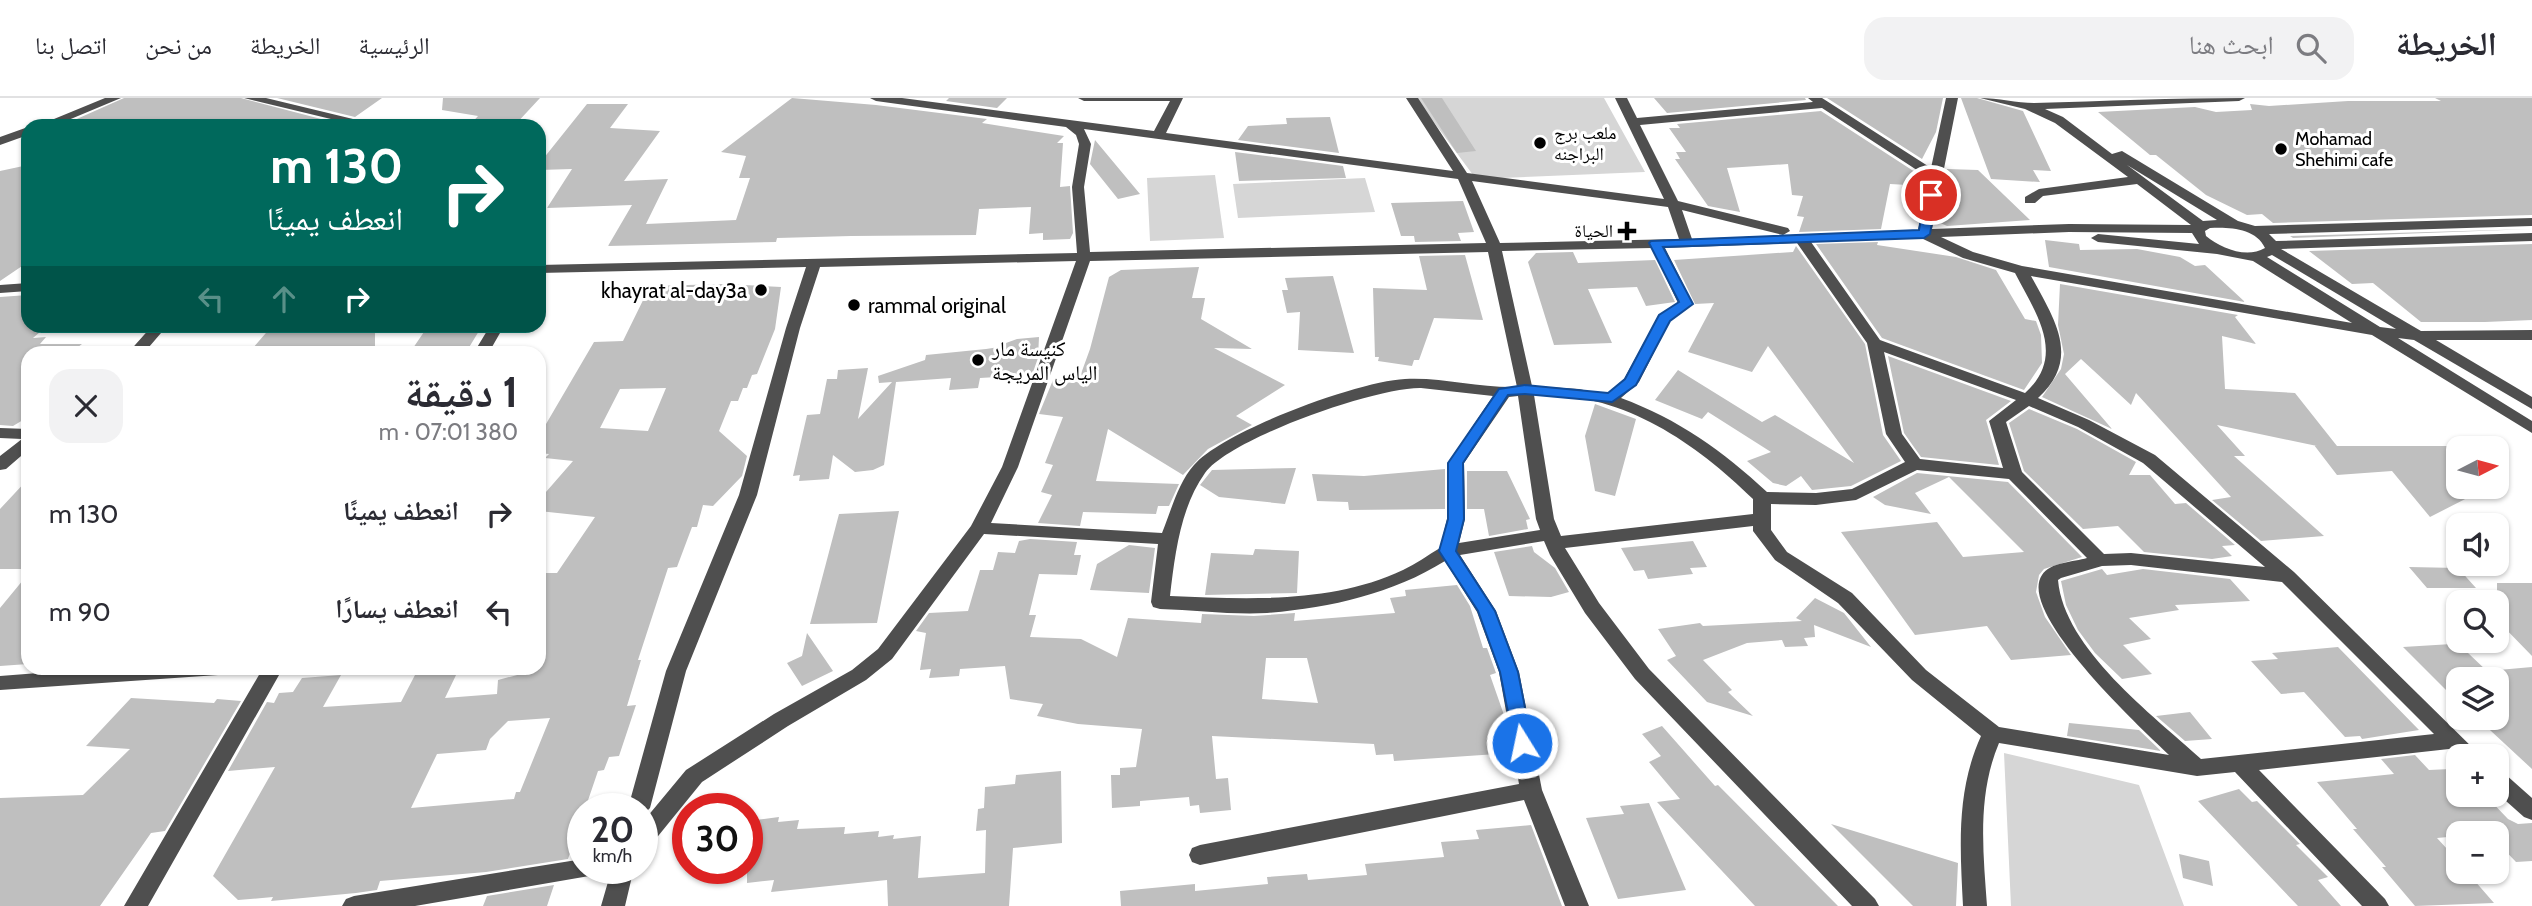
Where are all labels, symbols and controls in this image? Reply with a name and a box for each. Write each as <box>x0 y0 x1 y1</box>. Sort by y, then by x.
search box <box>1864 17 2354 80</box>
text: الخريطة <box>2396 23 2497 63</box>
text: ابحث هنا <box>2189 29 2274 61</box>
icon: search <box>2292 29 2330 67</box>
text: اتصل بنا <box>35 31 107 60</box>
text: من نحن <box>145 31 212 60</box>
text: الخريطة <box>250 31 321 60</box>
text: الرئيسية <box>359 31 430 60</box>
place label: ملعب برج البراجنه <box>1554 122 1617 165</box>
place label: Mohamad Shehimi cafe <box>2295 128 2393 171</box>
marker: ملعب برج البراجنه <box>1532 135 1548 151</box>
text: 130 m <box>270 136 403 195</box>
marker: Mohamad Shehimi cafe <box>2273 141 2289 157</box>
icon: right <box>427 147 518 238</box>
pin <box>1901 165 1961 225</box>
icon: arrive <box>1912 176 1950 214</box>
text: انعطف يمينًا <box>267 199 403 238</box>
place label: الحياة <box>1575 220 1613 242</box>
marker: الحياة <box>1619 223 1635 239</box>
place label: khayrat al-day3a <box>601 278 747 303</box>
icon: left <box>192 280 230 318</box>
icon: ahead <box>265 280 303 318</box>
icon: right <box>338 280 376 318</box>
marker: khayrat al-day3a <box>753 282 769 298</box>
place label: rammal original <box>868 293 1006 318</box>
marker: rammal original <box>846 297 862 313</box>
place label: كنيسة مار الياس المريجة <box>991 336 1098 386</box>
marker: كنيسة مار الياس المريجة <box>970 352 986 368</box>
text: 1 دقيقة <box>405 366 518 418</box>
button: close <box>49 369 123 443</box>
text: 380 m · 07:01 <box>379 418 518 446</box>
north arrow <box>2446 436 2510 499</box>
map controls <box>2446 436 2509 884</box>
text: انعطف يمينًا <box>343 495 459 527</box>
icon: right <box>480 495 518 533</box>
text: 130 m <box>49 498 118 530</box>
button: sound <box>2446 513 2509 576</box>
button: search <box>2446 590 2509 653</box>
text: انعطف يسارًا <box>335 593 459 625</box>
icon: left <box>480 593 518 631</box>
text: 90 m <box>49 596 111 628</box>
button: layers <box>2446 667 2509 730</box>
position arrow <box>1485 706 1559 780</box>
button: + <box>2446 744 2509 807</box>
speed limit sign: 30 <box>672 793 763 884</box>
text: 20 <box>591 808 634 851</box>
button: − <box>2446 821 2509 884</box>
text: km/h <box>593 845 632 867</box>

